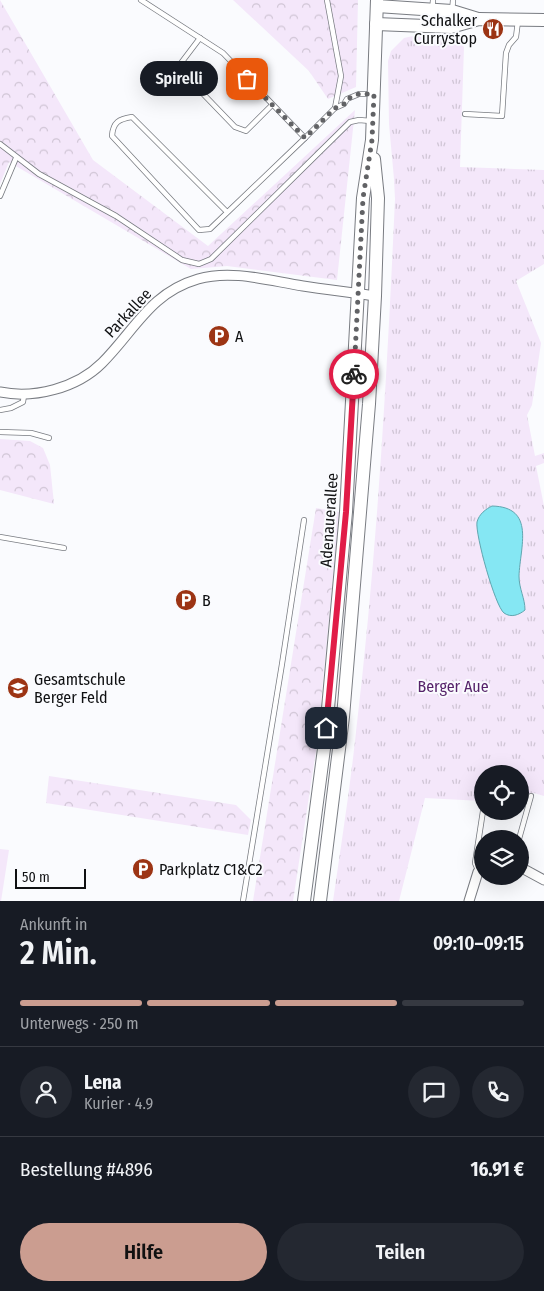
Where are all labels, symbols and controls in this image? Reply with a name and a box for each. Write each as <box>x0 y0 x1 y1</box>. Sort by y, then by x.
place label: Schalker Currystop <box>414 11 477 48</box>
restaurant icon: Schalker Currystop <box>481 17 505 41</box>
pin <box>226 58 268 100</box>
callout: Spirelli <box>140 62 217 96</box>
icon: bag <box>233 65 261 93</box>
text: Spirelli <box>155 69 203 88</box>
street label: Parkallee <box>101 285 155 341</box>
parking icon: A <box>207 324 231 348</box>
place label: A <box>235 327 244 346</box>
courier <box>329 349 379 399</box>
icon: bike <box>340 360 368 388</box>
street label: Adenauerallee <box>316 472 342 568</box>
parking icon: B <box>174 588 198 612</box>
place label: B <box>202 591 211 610</box>
place label: Gesamtschule Berger Feld <box>34 670 126 707</box>
school or university icon: Gesamtschule Berger Feld <box>6 676 30 700</box>
park label: Berger Aue <box>417 677 489 696</box>
pin <box>305 707 347 749</box>
icon: home <box>312 714 340 742</box>
map controls <box>474 765 529 885</box>
button: locate <box>474 765 529 820</box>
button: layers <box>474 830 529 885</box>
parking icon: Parkplatz C1&C2 <box>131 857 155 881</box>
place label: Parkplatz C1&C2 <box>159 860 263 879</box>
scale bar <box>15 866 86 889</box>
text: 50 m <box>22 869 50 886</box>
text: Ankunft in <box>20 915 87 934</box>
text: 09:10–09:15 <box>433 932 524 955</box>
text: 2 Min. <box>20 934 97 972</box>
text: Unterwegs · 250 m <box>20 1014 139 1033</box>
button: person <box>20 1066 72 1118</box>
button: chat <box>408 1066 460 1118</box>
button: phone <box>472 1066 524 1118</box>
text: Lena <box>84 1071 122 1094</box>
text: Kurier · 4.9 <box>84 1094 153 1113</box>
text: Bestellung #4896 <box>20 1158 153 1181</box>
text: 16.91 € <box>470 1158 524 1181</box>
button: Hilfe <box>20 1223 267 1281</box>
button: Teilen <box>277 1223 524 1281</box>

